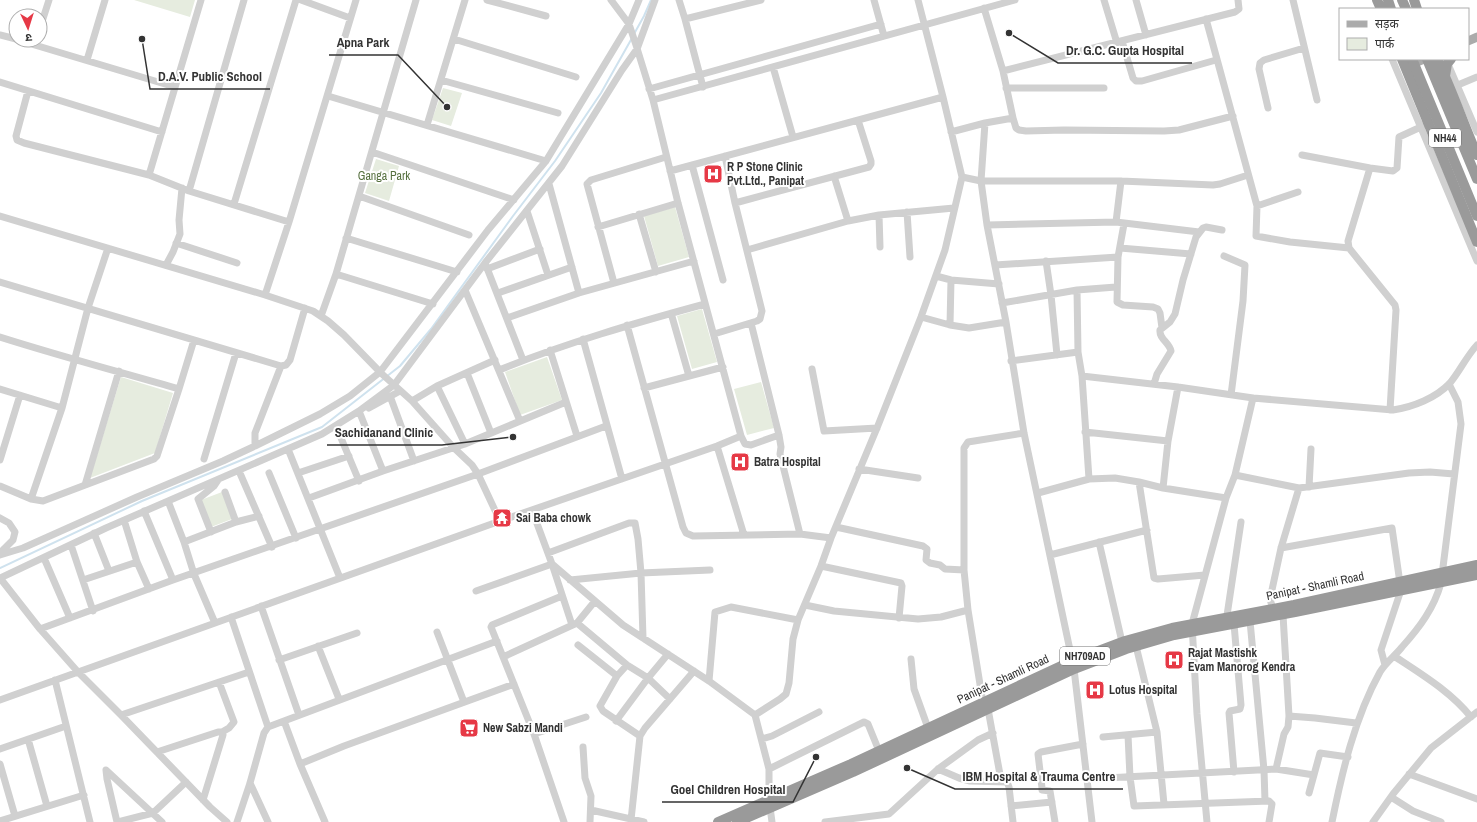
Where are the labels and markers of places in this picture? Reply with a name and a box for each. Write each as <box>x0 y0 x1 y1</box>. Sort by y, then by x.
callout: Apna Park <box>329 30 398 55</box>
callout: Dr. G.C. Gupta Hospital <box>1058 38 1192 63</box>
callout: D.A.V. Public School <box>150 64 270 89</box>
place label: R P Stone Clinic Pvt.Ltd., Panipat <box>727 159 805 189</box>
hospital icon: R P Stone Clinic Pvt.Ltd., Panipat <box>702 163 724 185</box>
callout: Sachidanand Clinic <box>327 420 442 445</box>
hospital icon: Batra Hospital <box>729 451 751 473</box>
place label: Batra Hospital <box>754 454 821 470</box>
temple icon: Sai Baba chowk <box>491 507 513 529</box>
place label: Sai Baba chowk <box>516 510 591 526</box>
place label: Rajat Mastishk Evam Manorog Kendra <box>1188 645 1296 675</box>
hospital icon: Rajat Mastishk Evam Manorog Kendra <box>1163 649 1185 671</box>
hospital icon: Lotus Hospital <box>1084 679 1106 701</box>
place label: Lotus Hospital <box>1109 682 1178 698</box>
supermarket icon: New Sabzi Mandi <box>458 717 480 739</box>
place label: New Sabzi Mandi <box>483 720 563 736</box>
callout: IBM Hospital & Trauma Centre <box>955 764 1123 789</box>
callout: Goel Children Hospital <box>662 777 793 802</box>

